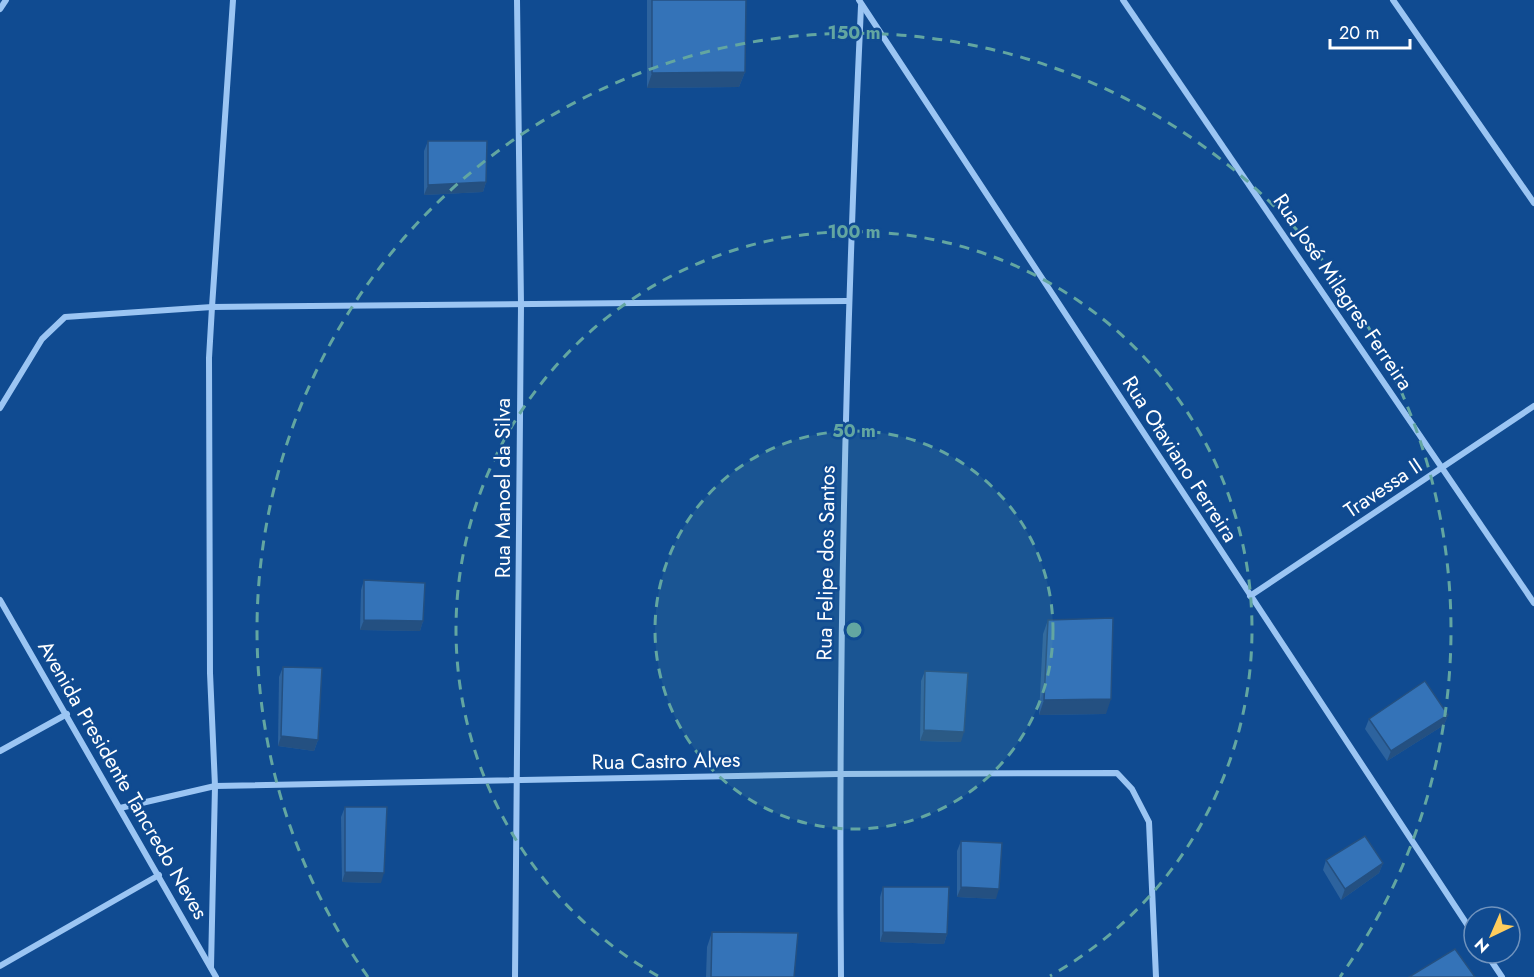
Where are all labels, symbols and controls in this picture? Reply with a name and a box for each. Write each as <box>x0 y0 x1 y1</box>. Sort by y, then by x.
scale bar <box>1330 12 1410 50</box>
text: 150 m <box>828 20 880 46</box>
text: 20 m <box>1339 20 1379 46</box>
street label: Rua José Milagres Ferreira <box>1266 188 1420 396</box>
text: 100 m <box>827 219 881 245</box>
street label: Rua Otaviano Ferreira <box>1115 370 1245 548</box>
street label: Rua Manoel da Silva <box>488 398 518 578</box>
text: 50 m <box>832 418 876 444</box>
street label: Travessa II <box>1338 451 1428 525</box>
street label: Rua Felipe dos Santos <box>809 465 843 661</box>
centre of rings <box>844 620 864 640</box>
street label: Avenida Presidente Tancredo Neves <box>31 635 215 925</box>
street label: Rua Castro Alves <box>591 745 741 777</box>
north arrow <box>1462 905 1522 965</box>
text: N <box>1469 933 1494 958</box>

